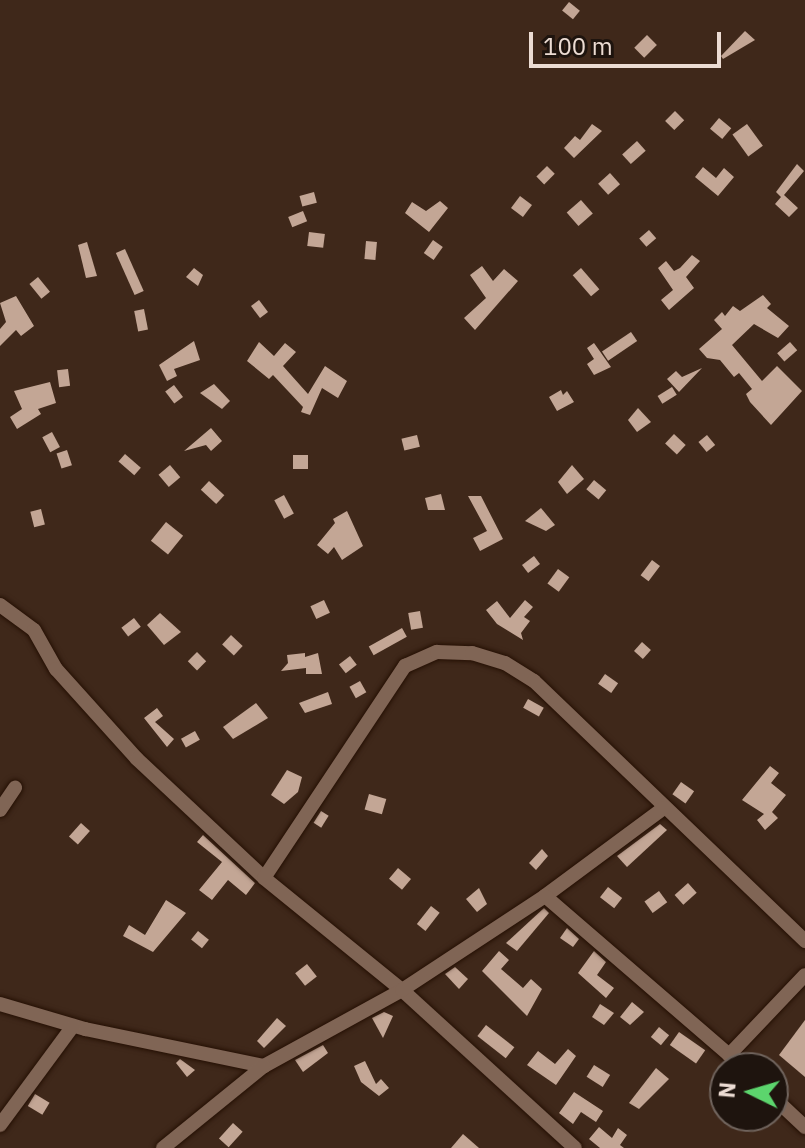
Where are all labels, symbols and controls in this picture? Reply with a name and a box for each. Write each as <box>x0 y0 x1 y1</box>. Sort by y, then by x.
scale bar <box>533 16 725 66</box>
text: 100 m <box>543 30 613 62</box>
north arrow <box>709 1052 789 1132</box>
text: N <box>711 1081 742 1099</box>

